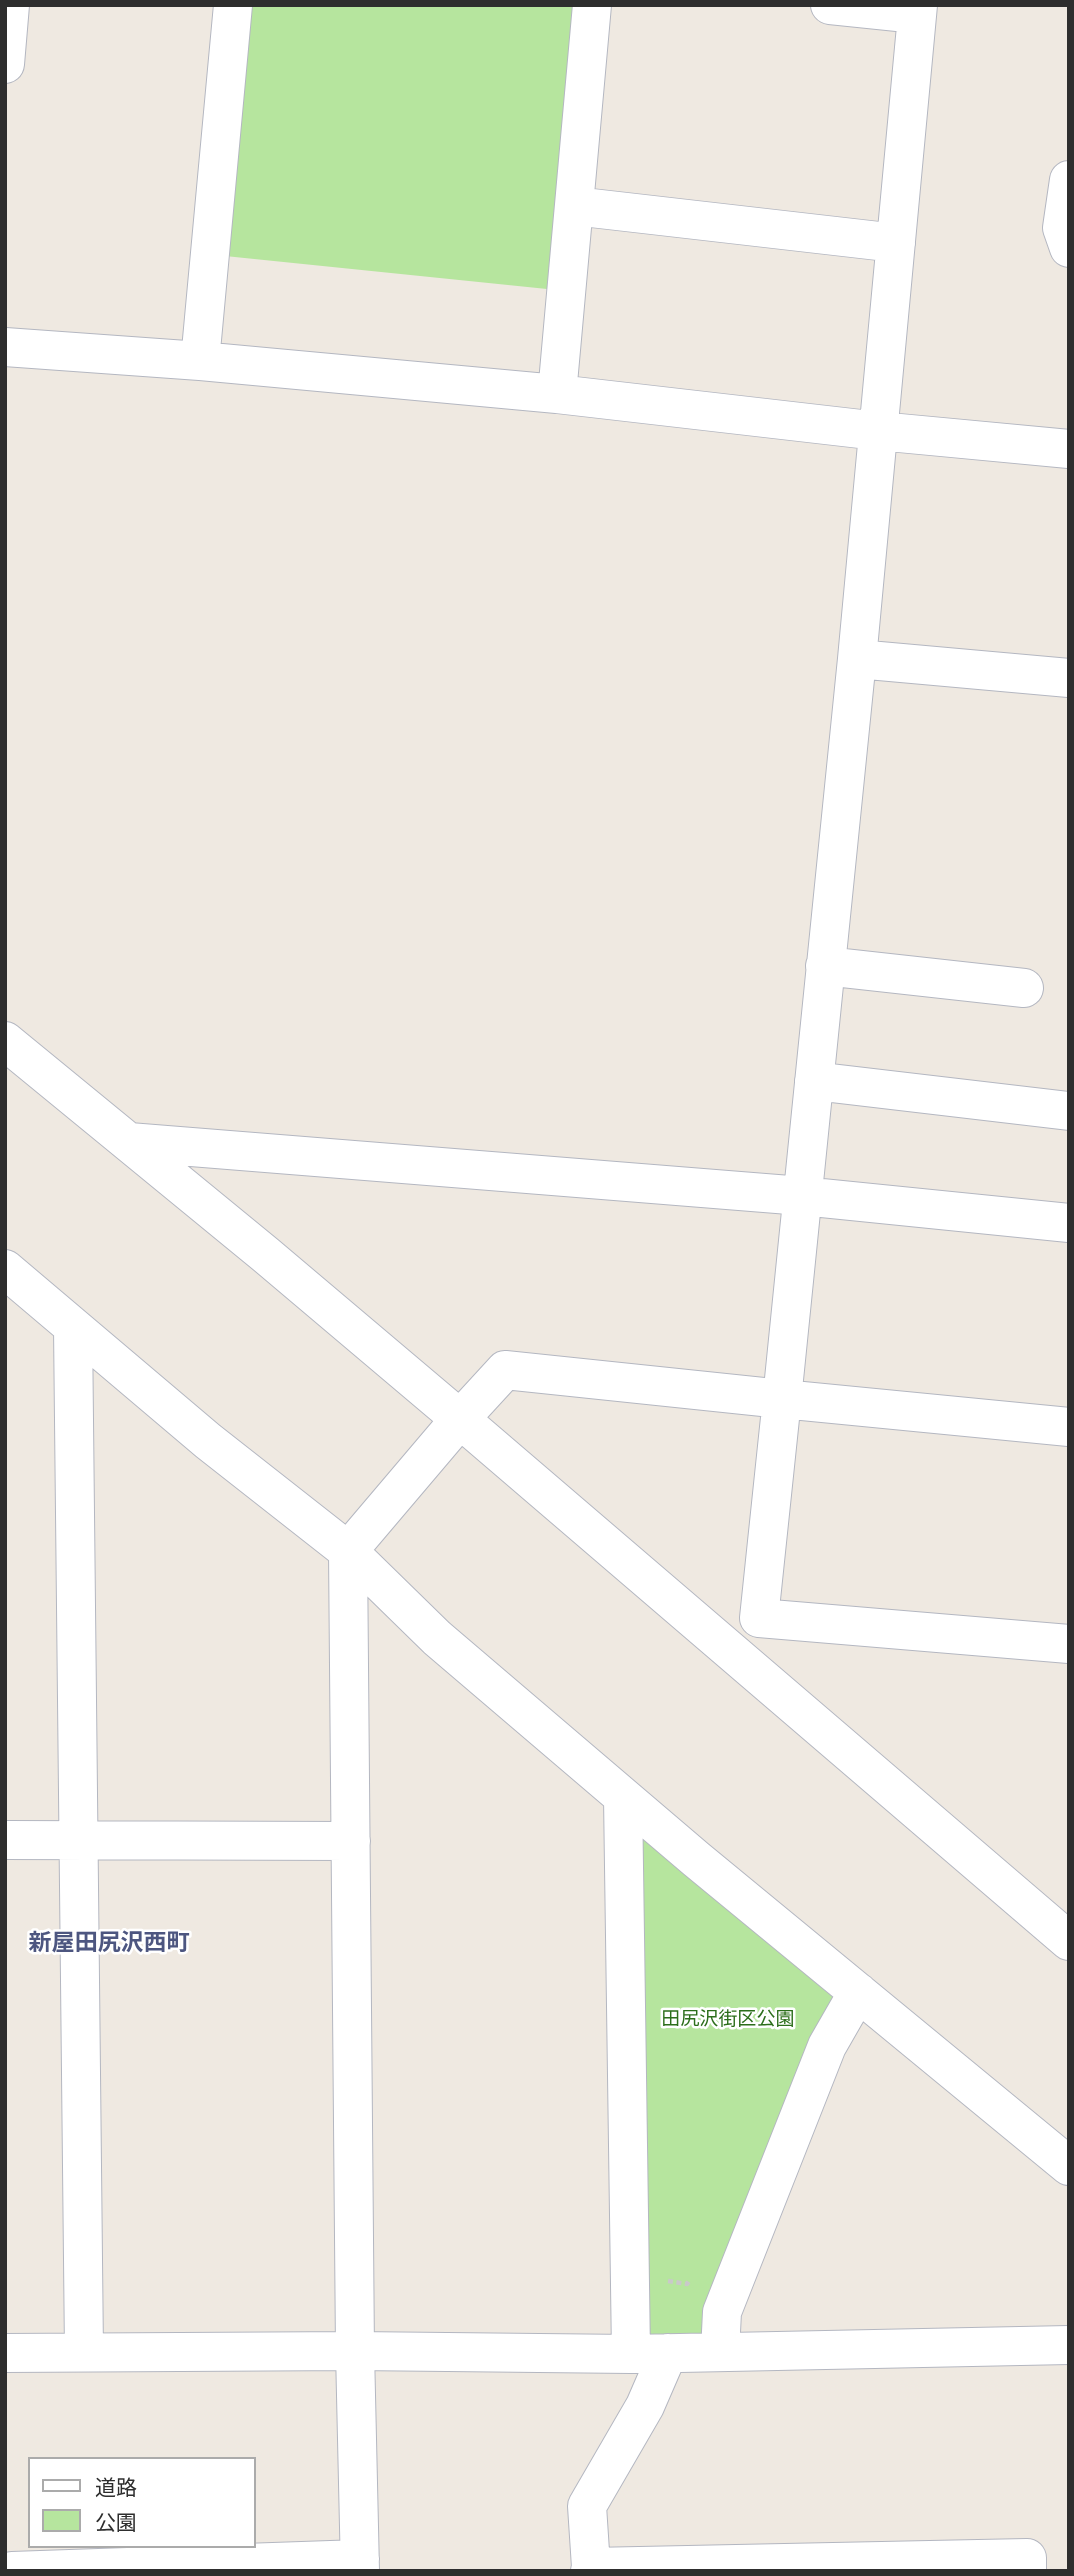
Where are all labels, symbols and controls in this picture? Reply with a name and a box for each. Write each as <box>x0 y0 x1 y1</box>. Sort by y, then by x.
district label: 新屋田尻沢西町 <box>29 1929 189 1957</box>
park label: 田尻沢街区公園 <box>662 2008 794 2030</box>
legend <box>28 2457 256 2548</box>
text: 道路 <box>95 2475 137 2500</box>
text: 公園 <box>95 2510 137 2535</box>

